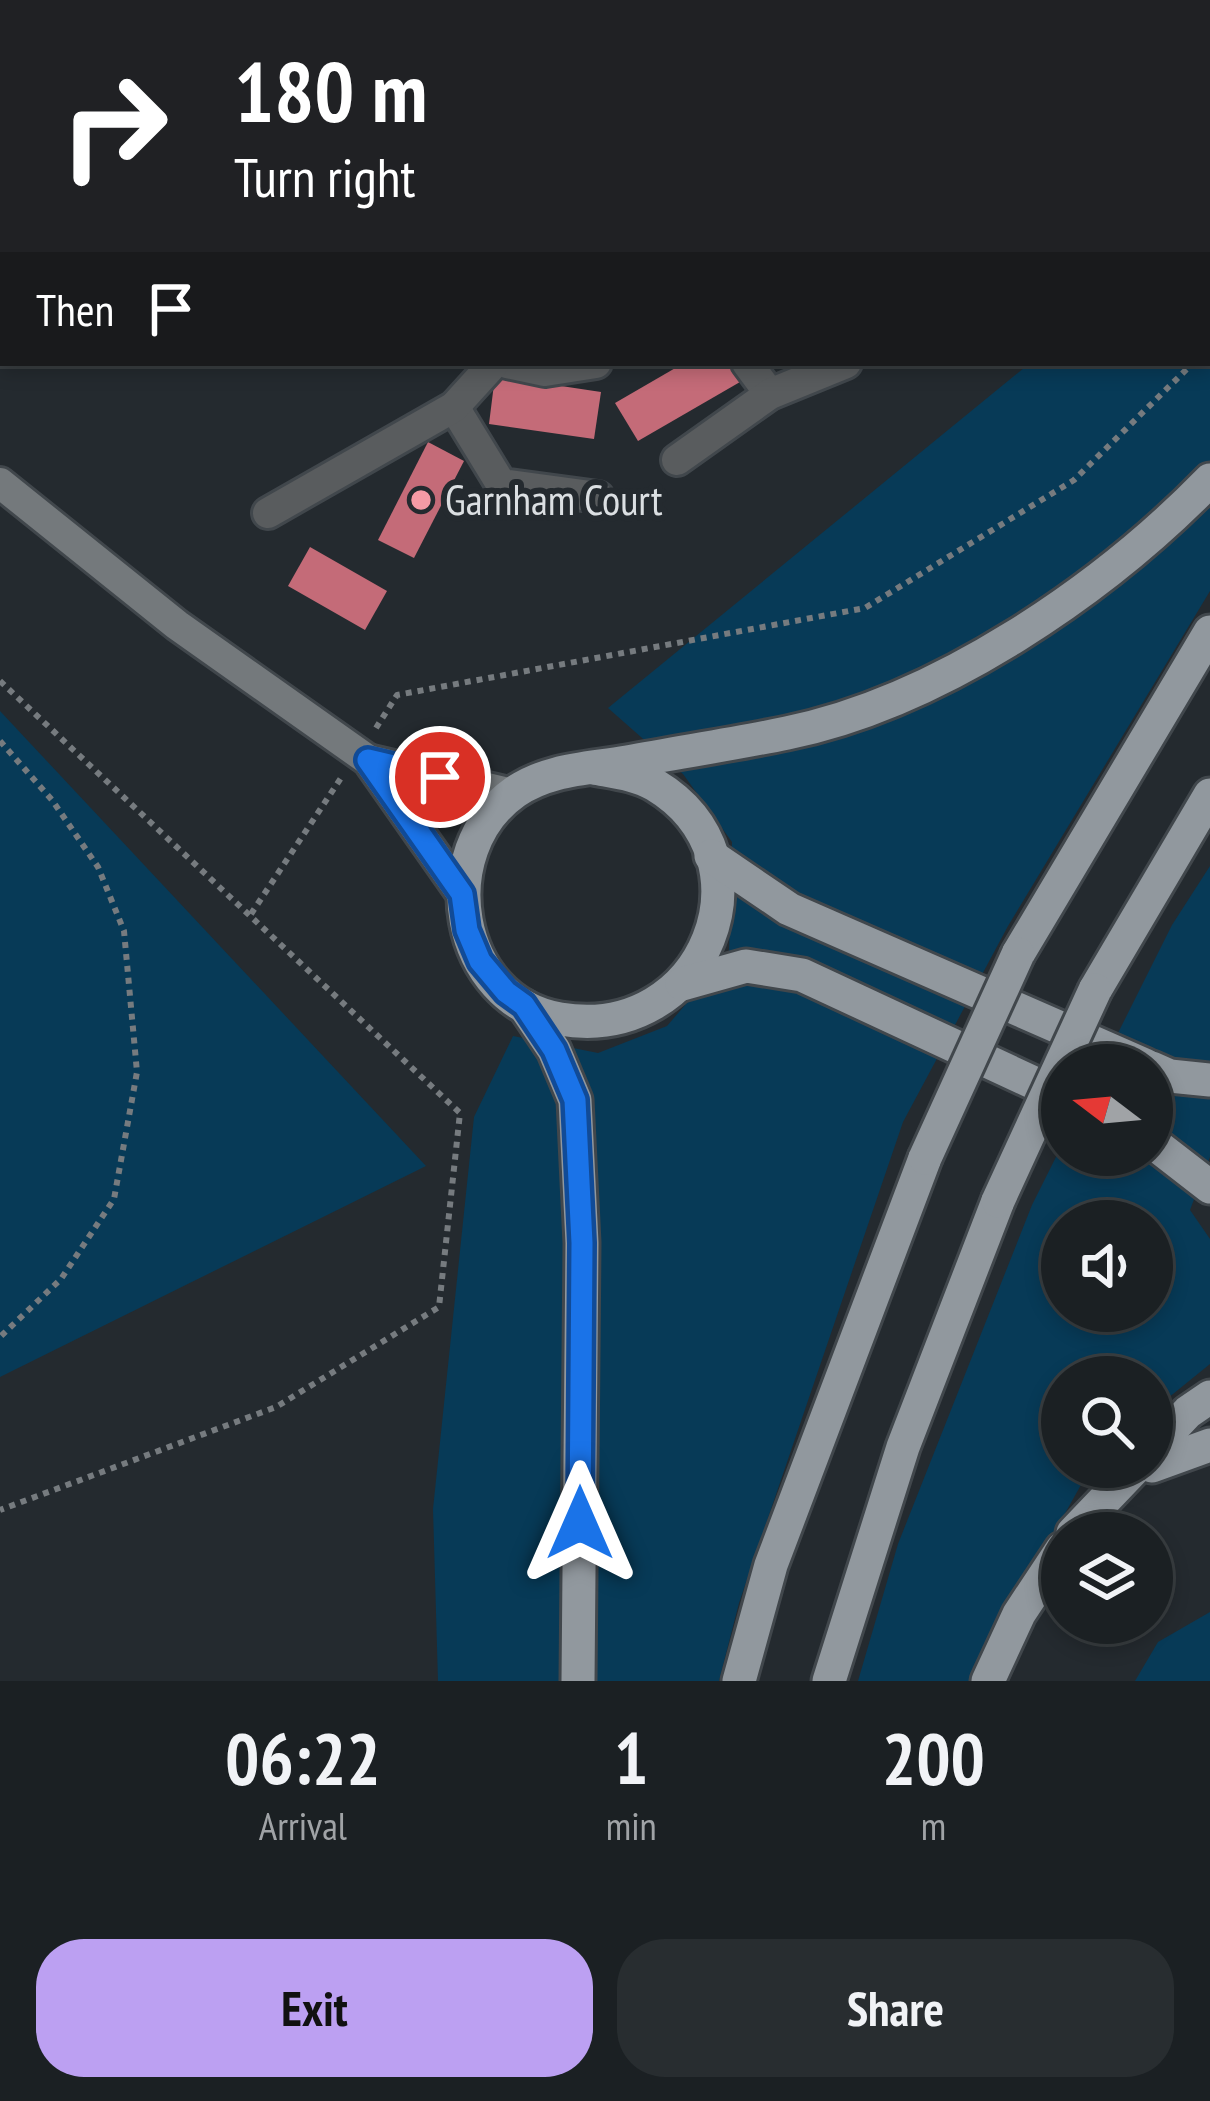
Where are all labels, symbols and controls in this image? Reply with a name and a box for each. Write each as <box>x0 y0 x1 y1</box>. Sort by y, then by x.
text: 180 m <box>234 36 427 145</box>
icon: right <box>36 48 192 204</box>
text: Turn right <box>234 142 415 212</box>
icon: arrive <box>138 276 204 342</box>
text: Then <box>36 280 114 338</box>
place label: Garnham Court <box>445 472 663 527</box>
marker: Garnham Court <box>408 487 434 513</box>
pin <box>389 726 491 828</box>
icon: arrive <box>407 744 473 810</box>
north arrow <box>1041 1044 1173 1176</box>
map controls <box>1041 1044 1173 1644</box>
button: sound <box>1041 1200 1173 1332</box>
button: search <box>1041 1356 1173 1488</box>
position arrow <box>517 1460 643 1586</box>
button: layers <box>1041 1512 1173 1644</box>
text: 06:22 <box>225 1711 381 1804</box>
text: 1 <box>614 1711 648 1804</box>
text: 200 <box>882 1711 985 1804</box>
text: Arrival <box>259 1800 347 1851</box>
text: min <box>606 1800 657 1851</box>
text: m <box>921 1800 946 1851</box>
button: Exit <box>36 1939 593 2077</box>
button: Share <box>617 1939 1174 2077</box>

